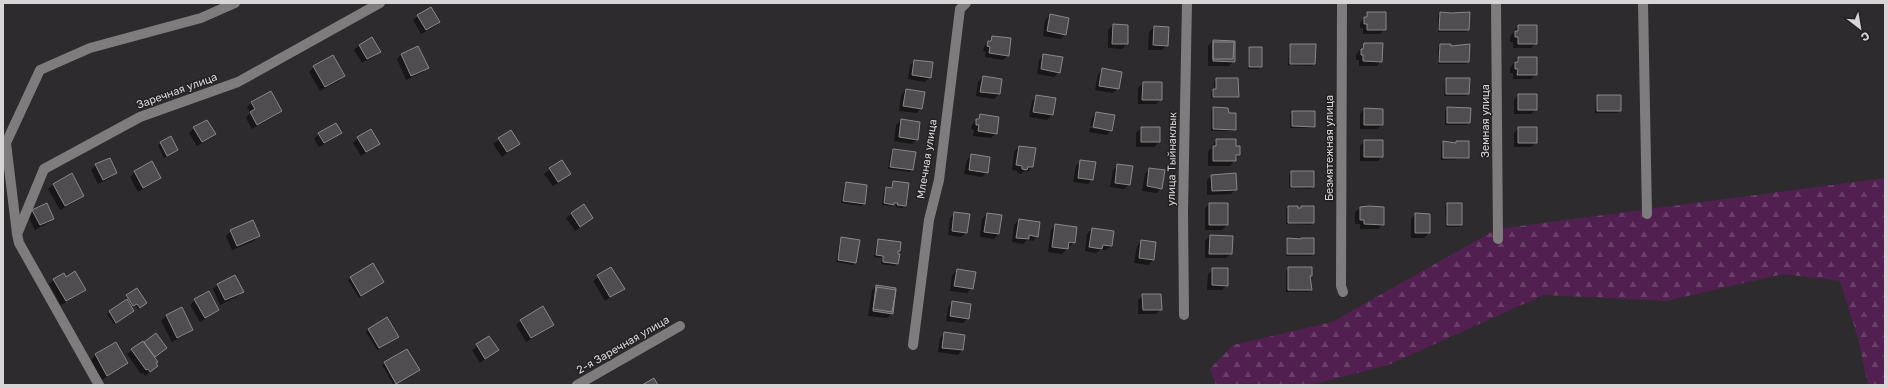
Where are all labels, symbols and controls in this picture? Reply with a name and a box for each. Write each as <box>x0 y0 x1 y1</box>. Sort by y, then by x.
north arrow <box>1840 8 1880 48</box>
text: С <box>1858 29 1872 44</box>
street label: Заречная улица <box>135 70 219 112</box>
street label: Земная улица <box>1479 84 1492 158</box>
street label: Безмятежная улица <box>1323 95 1336 201</box>
street label: улица Тыйнаклык <box>1165 112 1179 206</box>
street label: Млечная улица <box>914 118 940 200</box>
street label: 2-я Заречная улица <box>574 313 672 377</box>

